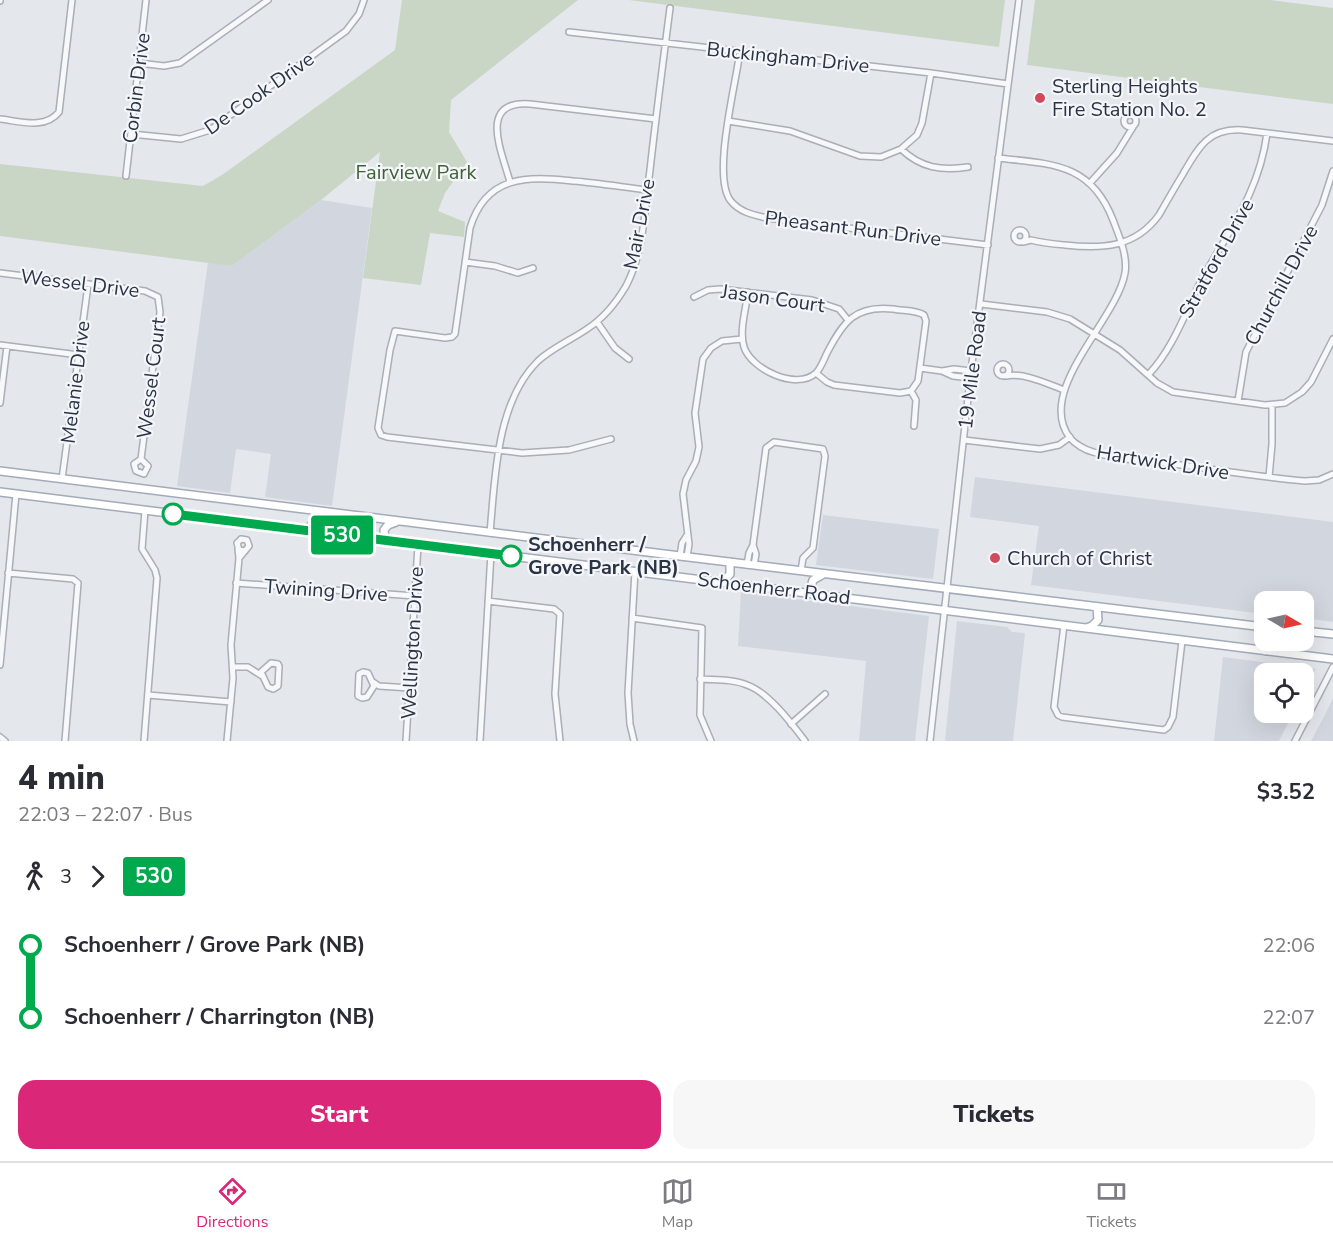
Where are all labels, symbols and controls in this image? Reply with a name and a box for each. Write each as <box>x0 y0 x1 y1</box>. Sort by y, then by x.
street label: Corbin Drive <box>116 31 157 145</box>
street label: Buckingham Drive <box>705 36 871 79</box>
street label: De Cook Drive <box>199 46 320 141</box>
place label: Sterling Heights Fire Station No. 2 <box>1052 73 1207 123</box>
marker: Sterling Heights Fire Station No. 2 <box>1033 91 1047 105</box>
park label: Fairview Park <box>356 159 477 186</box>
street label: Mair Drive <box>617 176 662 272</box>
street label: Stratford Drive <box>1172 194 1260 323</box>
street label: Pheasant Run Drive <box>763 204 943 253</box>
street label: Churchill Drive <box>1238 220 1325 350</box>
street label: Wessel Drive <box>19 263 141 304</box>
street label: Jason Court <box>719 278 827 319</box>
street label: 19 Mile Road <box>952 309 993 431</box>
street label: Wessel Court <box>131 315 172 440</box>
street label: Melanie Drive <box>55 319 96 445</box>
street label: Hartwick Drive <box>1095 439 1231 486</box>
unlabelled marker <box>162 503 184 525</box>
line badge: 530 <box>308 516 376 554</box>
text: 530 <box>323 521 361 549</box>
place label: Schoenherr / Grove Park (NB) <box>528 531 679 581</box>
marker: Schoenherr / Grove Park (NB) <box>500 545 522 567</box>
place label: Church of Christ <box>1007 545 1153 572</box>
marker: Church of Christ <box>988 551 1002 565</box>
street label: Wellington Drive <box>395 566 430 720</box>
street label: Schoenherr Road <box>696 566 852 611</box>
street label: Twining Drive <box>263 573 389 608</box>
north arrow <box>1254 591 1314 651</box>
map controls <box>1254 591 1314 723</box>
button: locate <box>1254 663 1314 723</box>
text: 4 min <box>18 756 105 801</box>
text: $3.52 <box>1257 777 1315 807</box>
text: 22:03 – 22:07 · Bus <box>18 801 193 828</box>
icon: walk <box>18 860 51 893</box>
icon: forward <box>81 860 114 893</box>
text: 530 <box>135 862 173 890</box>
text: 3 <box>60 863 72 890</box>
text: Schoenherr / Grove Park (NB) <box>64 930 365 960</box>
text: 22:06 <box>1262 932 1315 959</box>
text: Schoenherr / Charrington (NB) <box>64 1002 375 1032</box>
text: 22:07 <box>1262 1004 1315 1031</box>
button: Start <box>18 1080 661 1149</box>
button: Tickets <box>673 1080 1315 1149</box>
tab: Directions <box>196 1175 268 1233</box>
tab: Map <box>661 1175 694 1233</box>
tab: Tickets <box>1086 1175 1137 1233</box>

